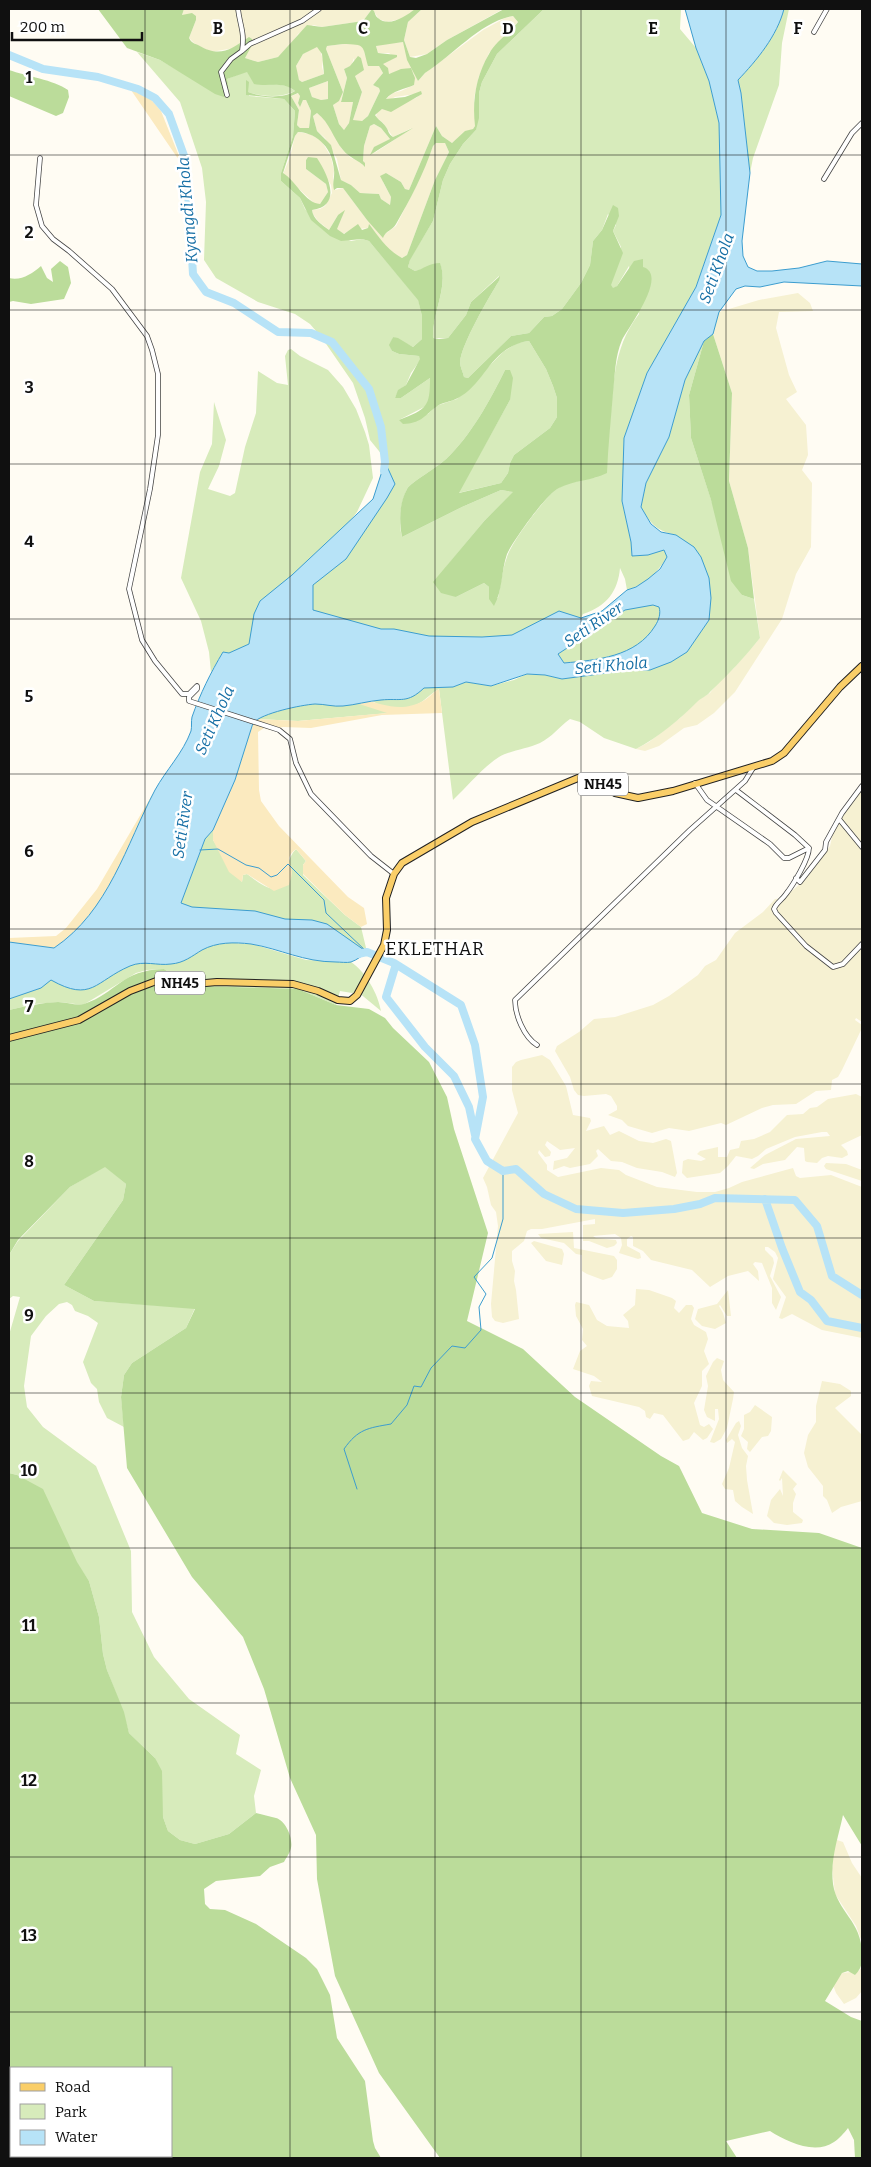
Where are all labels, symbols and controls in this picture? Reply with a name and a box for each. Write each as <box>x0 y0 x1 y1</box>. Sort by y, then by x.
scale bar <box>12 10 142 42</box>
text: 200 m <box>20 18 65 36</box>
text: B <box>213 19 223 38</box>
text: C <box>358 19 368 38</box>
text: D <box>502 19 514 38</box>
text: E <box>648 19 658 38</box>
text: F <box>794 19 803 38</box>
text: 1 <box>26 68 33 87</box>
water label: Kyangdi Khola <box>173 156 202 264</box>
text: 2 <box>24 223 34 242</box>
water label: Seti Khola <box>695 230 738 306</box>
text: 3 <box>24 378 34 397</box>
text: 4 <box>24 532 34 551</box>
water label: Seti River <box>560 597 628 651</box>
water label: Seti Khola <box>574 653 648 678</box>
water label: Seti Khola <box>191 683 238 758</box>
text: 5 <box>25 687 34 706</box>
road number: NH45 <box>578 772 628 796</box>
water label: Seti River <box>168 789 197 860</box>
text: 6 <box>24 842 34 861</box>
district label: EKLETHAR <box>385 938 485 960</box>
road number: NH45 <box>155 971 205 994</box>
text: 7 <box>25 997 34 1016</box>
text: 8 <box>24 1152 34 1171</box>
text: 9 <box>24 1306 34 1325</box>
text: 10 <box>20 1461 38 1480</box>
text: 11 <box>22 1616 36 1635</box>
text: 12 <box>21 1771 37 1790</box>
text: 13 <box>21 1926 37 1945</box>
legend <box>10 2067 172 2157</box>
text: Road <box>55 2078 90 2096</box>
text: Park <box>55 2103 87 2121</box>
text: Water <box>55 2128 98 2146</box>

